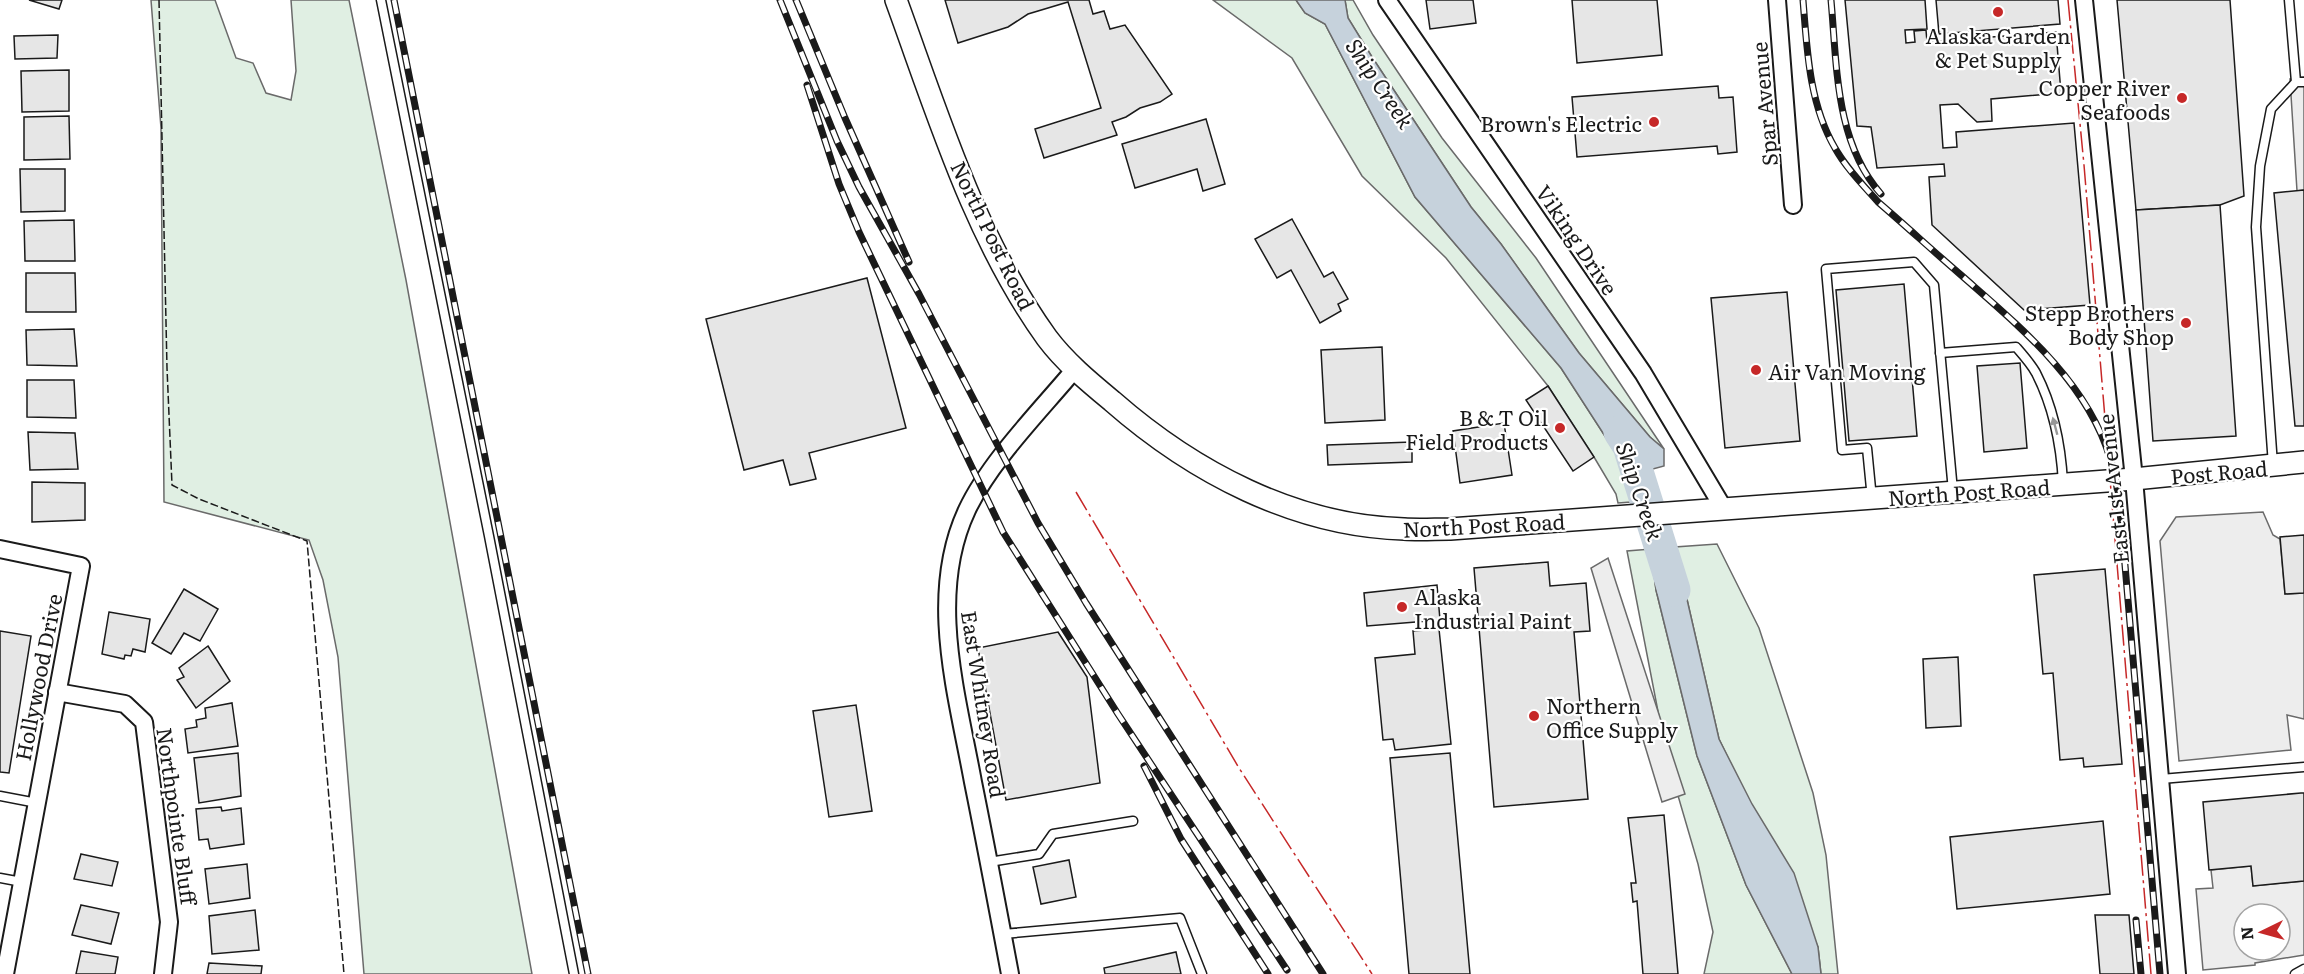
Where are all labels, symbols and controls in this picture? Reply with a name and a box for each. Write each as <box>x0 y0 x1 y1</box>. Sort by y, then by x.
marker: Alaska Garden & Pet Supply <box>1991 5 2005 19</box>
place label: Alaska Garden & Pet Supply <box>1925 19 2071 74</box>
water label: Ship Creek <box>1339 31 1423 135</box>
street label: Spar Avenue <box>1742 41 1784 167</box>
place label: Copper River Seafoods <box>2039 71 2170 126</box>
marker: Copper River Seafoods <box>2175 91 2189 105</box>
place label: Brown's Electric <box>1480 107 1642 138</box>
marker: Brown's Electric <box>1647 115 1661 129</box>
street label: North Post Road <box>944 155 1044 315</box>
street label: Viking Drive <box>1530 178 1626 300</box>
place label: Stepp Brothers Body Shop <box>2025 296 2174 351</box>
marker: Stepp Brothers Body Shop <box>2179 316 2193 330</box>
place label: Air Van Moving <box>1768 355 1926 386</box>
marker: Air Van Moving <box>1749 363 1763 377</box>
place label: B & T Oil Field Products <box>1405 401 1548 456</box>
street label: East 1st Avenue <box>2089 412 2135 566</box>
one-way arrow <box>2050 417 2060 435</box>
marker: B & T Oil Field Products <box>1553 421 1567 435</box>
water label: Ship Creek <box>1609 437 1673 545</box>
street label: Post Road <box>2169 451 2269 491</box>
street label: North Post Road <box>1887 470 2051 512</box>
street label: North Post Road <box>1402 504 1566 544</box>
place label: Alaska Industrial Paint <box>1414 580 1572 635</box>
street label: Hollywood Drive <box>6 591 68 763</box>
marker: Alaska Industrial Paint <box>1395 600 1409 614</box>
street label: East Whitney Road <box>955 608 1015 800</box>
place label: Northern Office Supply <box>1546 689 1679 744</box>
marker: Northern Office Supply <box>1527 709 1541 723</box>
street label: Northpointe Bluff <box>150 725 206 909</box>
north arrow <box>2232 902 2292 962</box>
text: N <box>2234 926 2259 941</box>

